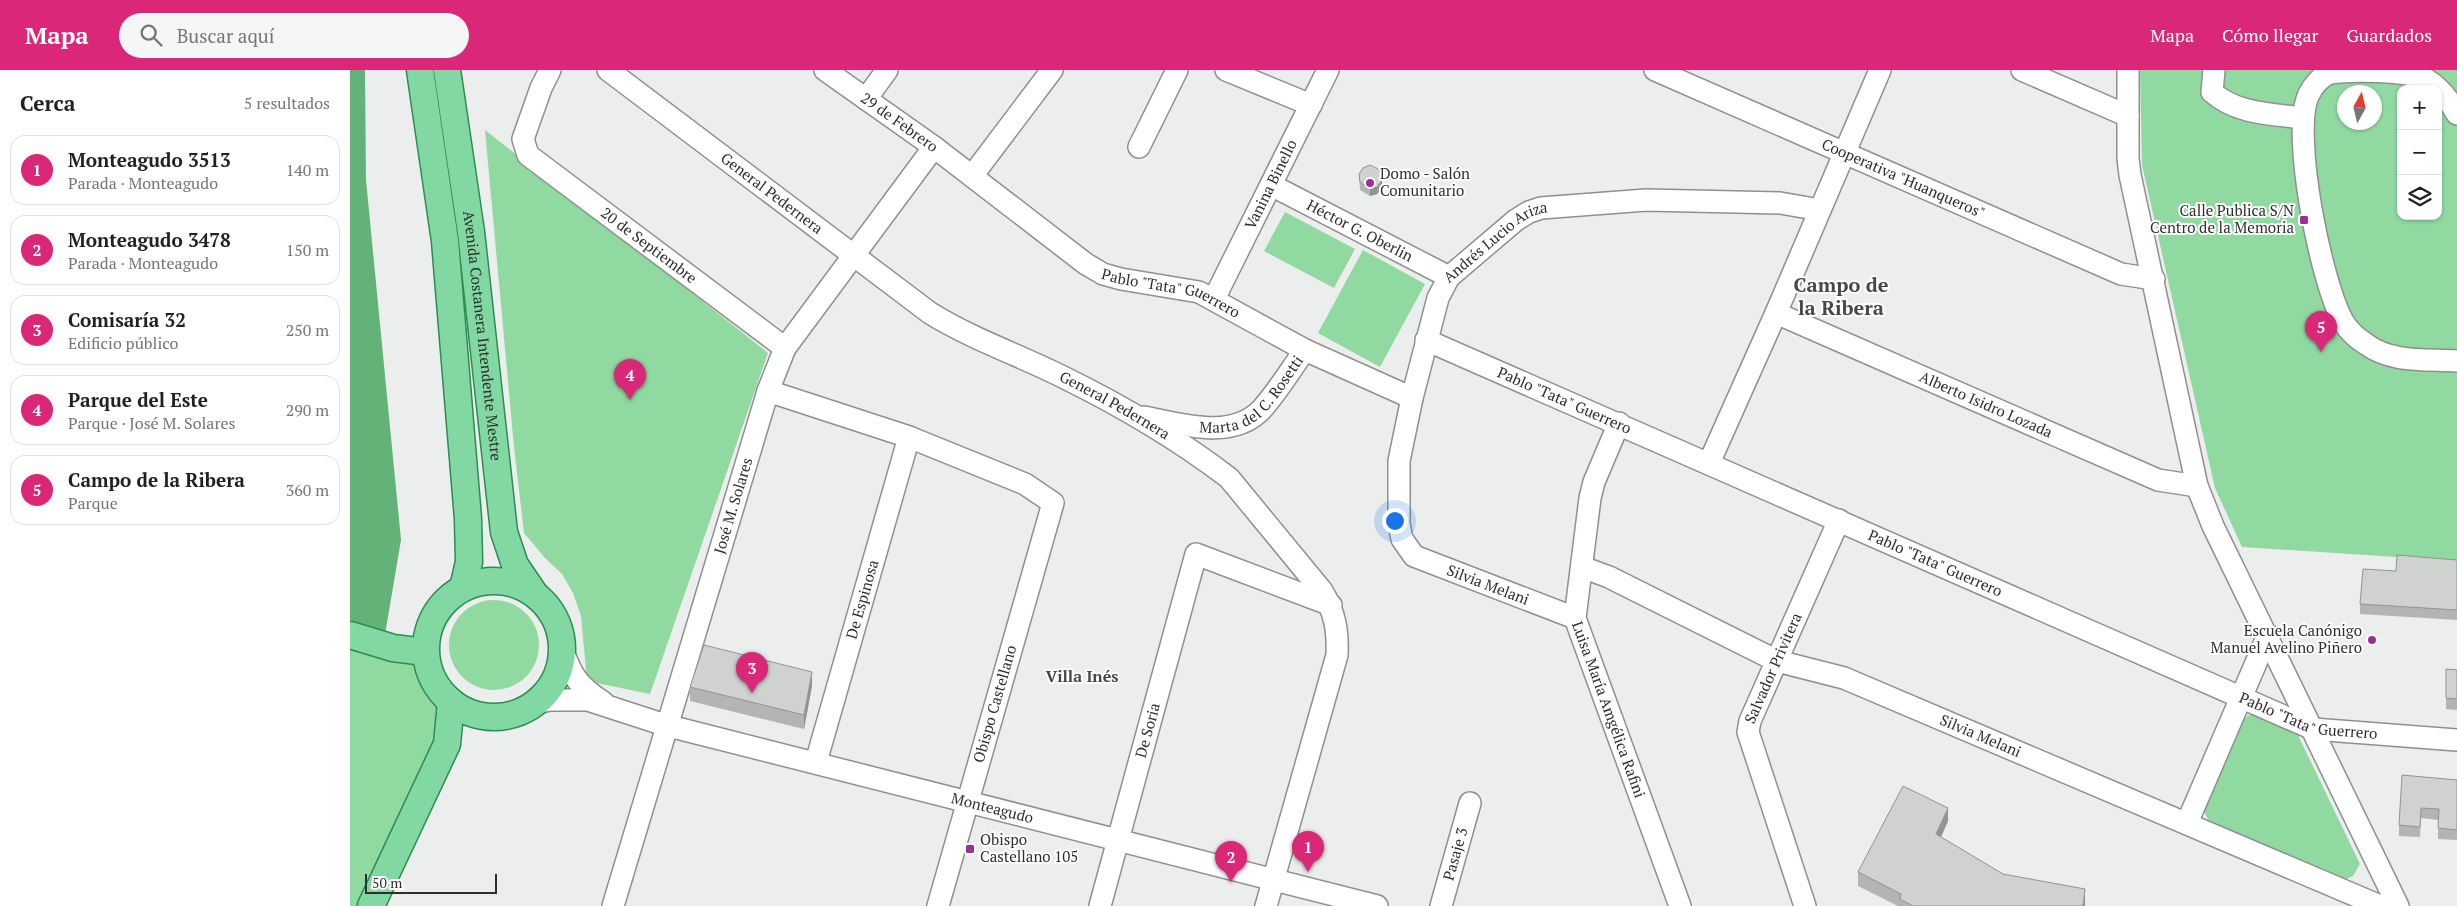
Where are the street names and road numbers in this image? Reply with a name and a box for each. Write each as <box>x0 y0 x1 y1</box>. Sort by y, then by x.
street label: 29 de Febrero <box>857 87 943 156</box>
street label: Cooperativa "Huanqueros" <box>1819 133 1988 222</box>
street label: Vanina Binello <box>1239 136 1301 232</box>
street label: General Pedernera <box>717 148 828 238</box>
street label: Héctor G. Oberlin <box>1304 194 1417 266</box>
street label: Andrés Lucio Ariza <box>1439 197 1548 287</box>
street label: 20 de Septiembre <box>597 202 701 287</box>
street label: Avenida Costanera Intendente Mestre <box>459 209 507 462</box>
street label: Pablo "Tata" Guerrero <box>1100 263 1244 322</box>
street label: Marta del C. Rosetti <box>1199 351 1307 437</box>
street label: Pablo "Tata" Guerrero <box>1495 362 1635 438</box>
street label: General Pedernera <box>1057 366 1174 444</box>
street label: Alberto Isidro Lozada <box>1917 366 2056 442</box>
street label: José M. Solares <box>709 455 756 556</box>
street label: Pablo "Tata" Guerrero <box>1866 524 2006 601</box>
street label: De Espinosa <box>841 557 882 641</box>
street label: Silvia Melani <box>1444 559 1532 609</box>
street label: Salvador Privitera <box>1739 609 1806 726</box>
street label: Luisa María Amgélica Rafini <box>1568 618 1651 800</box>
street label: Obispo Castellano <box>968 643 1020 765</box>
street label: Pablo "Tata" Guerrero <box>2236 687 2378 743</box>
street label: De Soria <box>1130 700 1164 760</box>
street label: Silvia Melani <box>1937 709 2025 761</box>
street label: Monteagudo <box>949 787 1036 827</box>
street label: Pasaje 3 <box>1438 825 1472 883</box>

